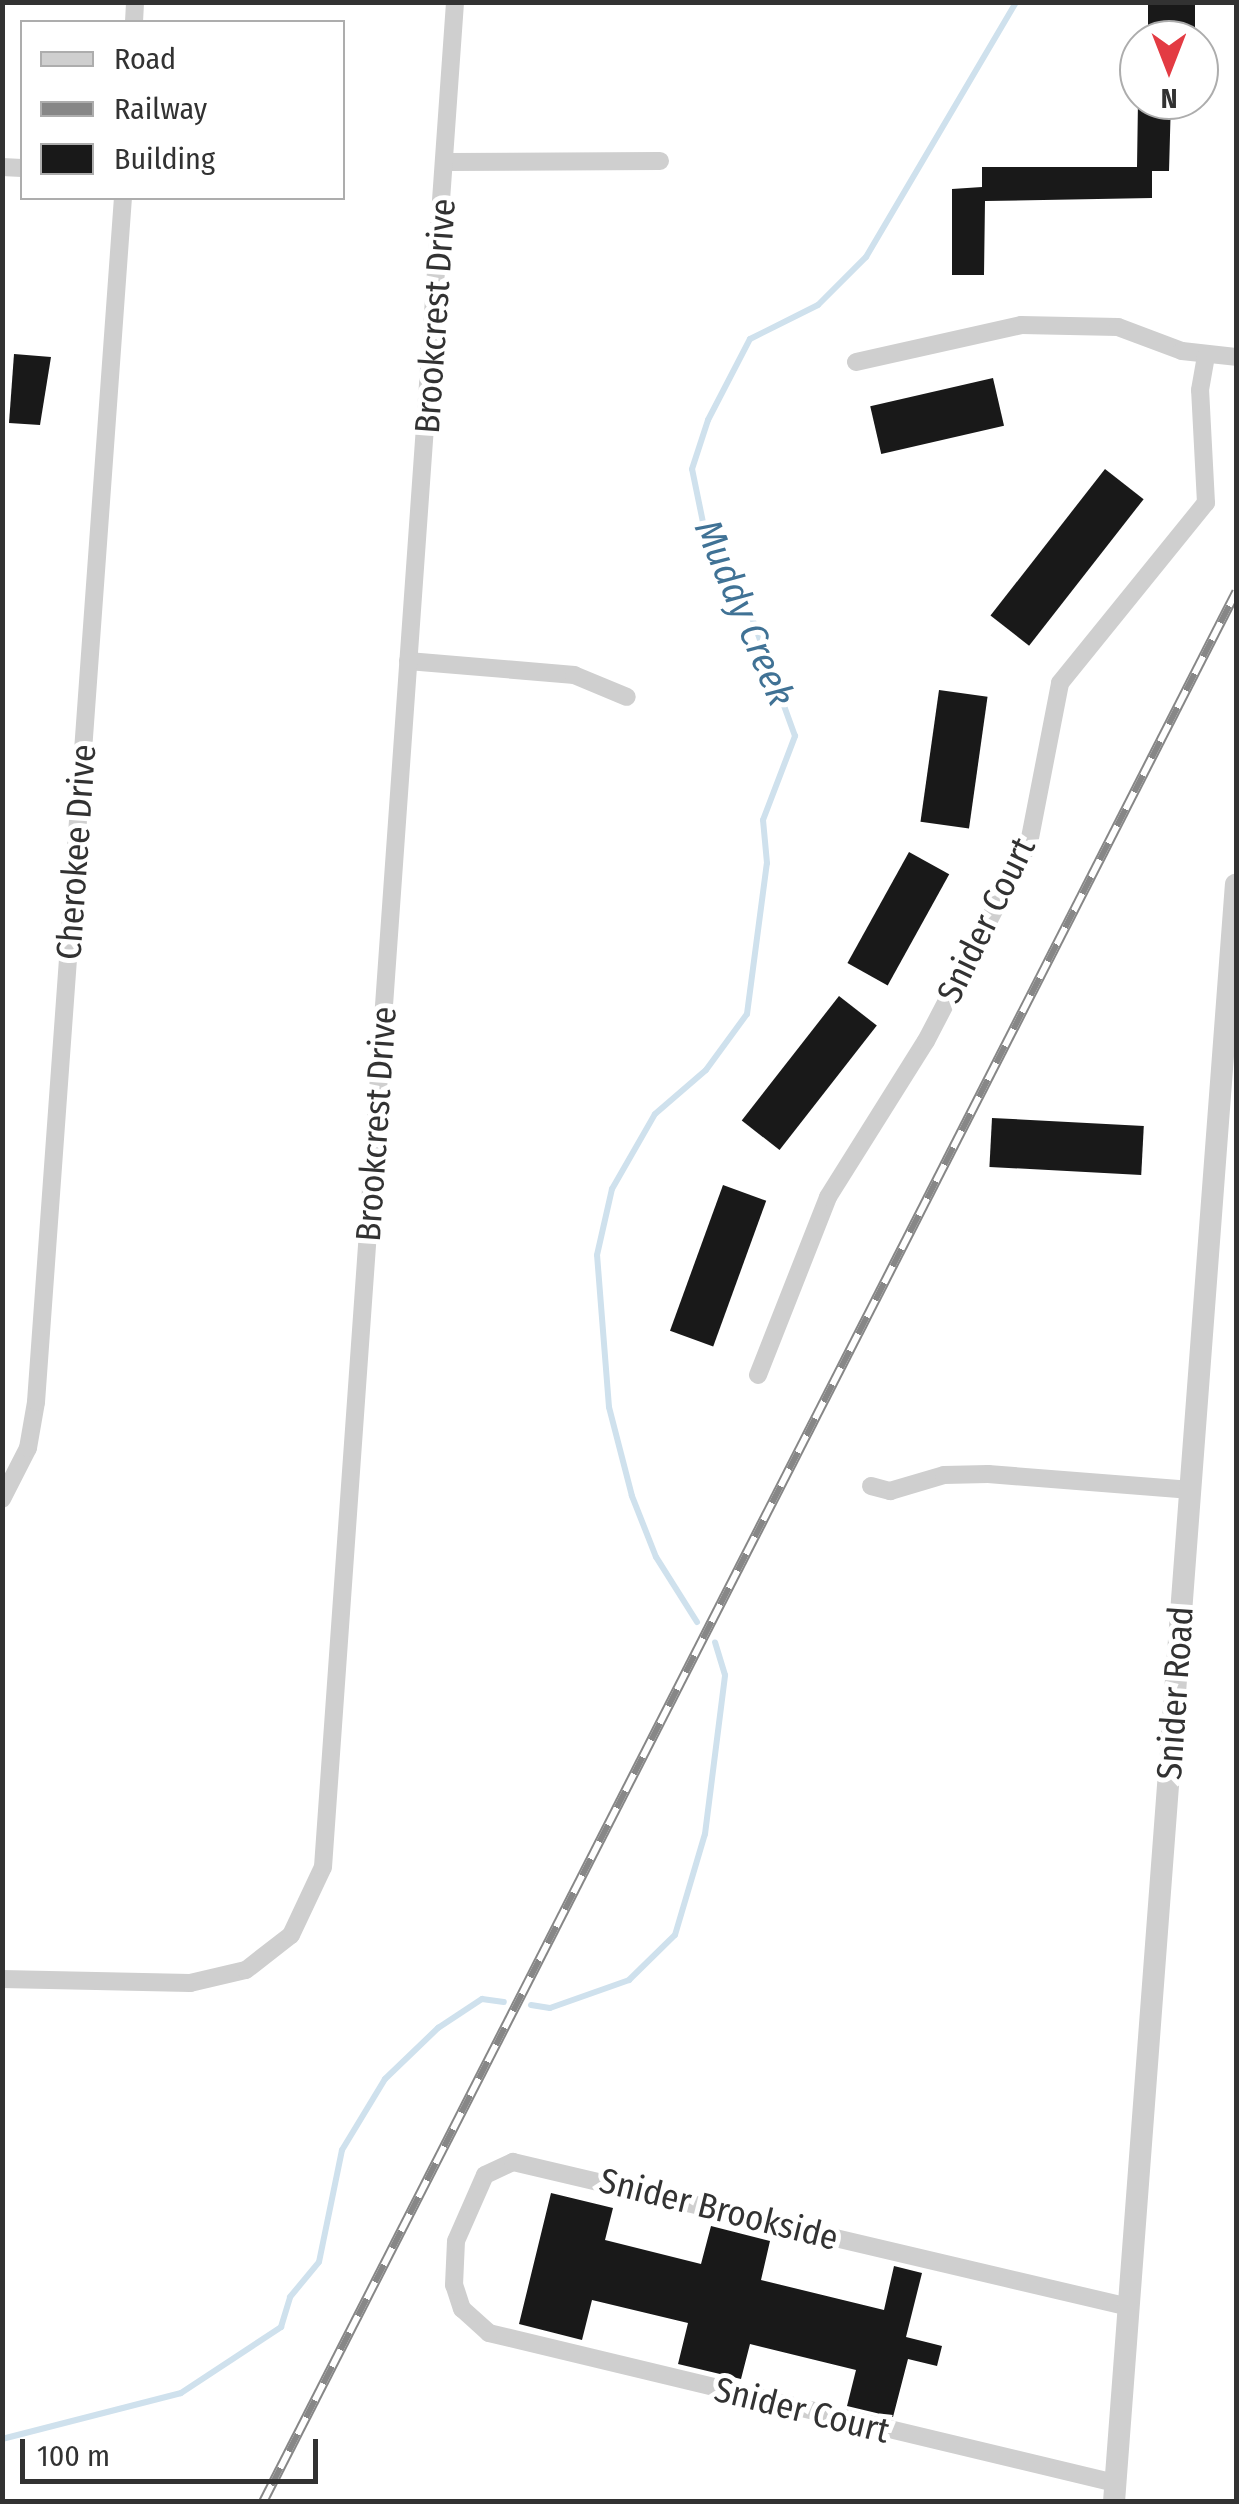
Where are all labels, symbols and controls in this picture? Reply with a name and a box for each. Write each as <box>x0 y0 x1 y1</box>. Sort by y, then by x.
legend <box>20 20 345 200</box>
north arrow <box>1119 20 1219 120</box>
text: Road <box>114 41 176 77</box>
text: N <box>1161 82 1177 115</box>
text: Railway <box>114 91 207 127</box>
text: Building <box>114 141 215 177</box>
street label: Brookcrest Drive <box>406 197 464 435</box>
water label: Muddy Creek <box>684 513 804 713</box>
street label: Cherokee Drive <box>48 743 104 961</box>
street label: Snider Court <box>928 831 1044 1009</box>
street label: Brookcrest Drive <box>347 1005 405 1243</box>
street label: Snider Road <box>1148 1605 1202 1781</box>
street label: Snider Brookside <box>595 2159 843 2259</box>
street label: Snider Court <box>710 2368 894 2452</box>
scale bar <box>25 2419 322 2481</box>
text: 100 m <box>37 2438 110 2474</box>

